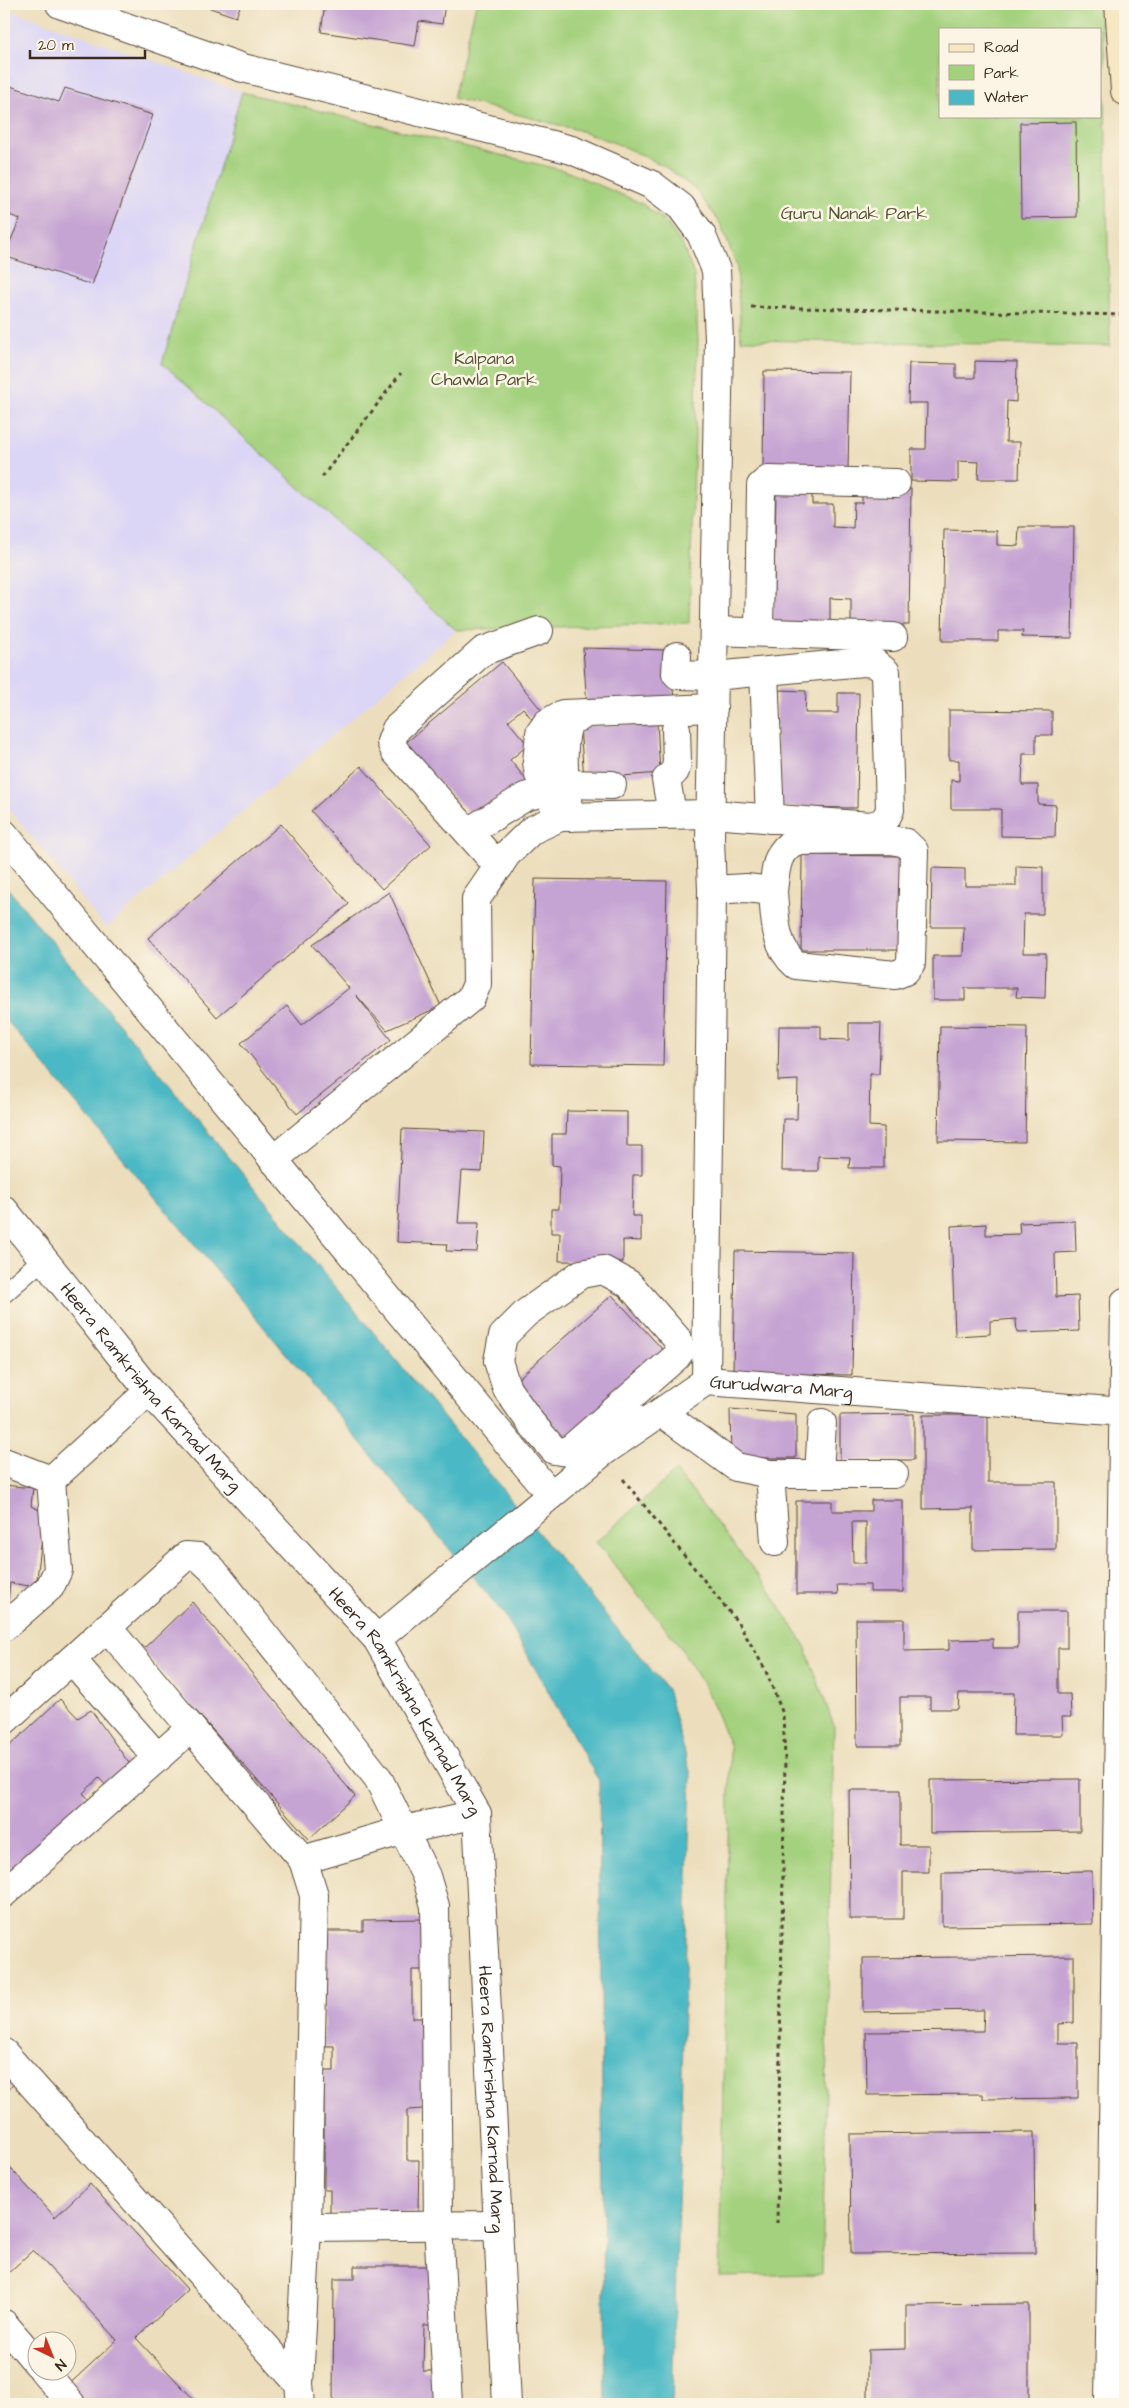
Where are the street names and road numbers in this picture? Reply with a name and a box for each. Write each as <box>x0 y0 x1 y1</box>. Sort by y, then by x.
street label: Heera Ramkrishna Karnad Marg <box>54 1278 247 1498</box>
street label: Gurudwara Marg <box>709 1369 854 1406</box>
street label: Heera Ramkrishna Karnad Marg <box>322 1582 487 1821</box>
street label: Heera Ramkrishna Karnad Marg <box>472 1965 510 2234</box>

